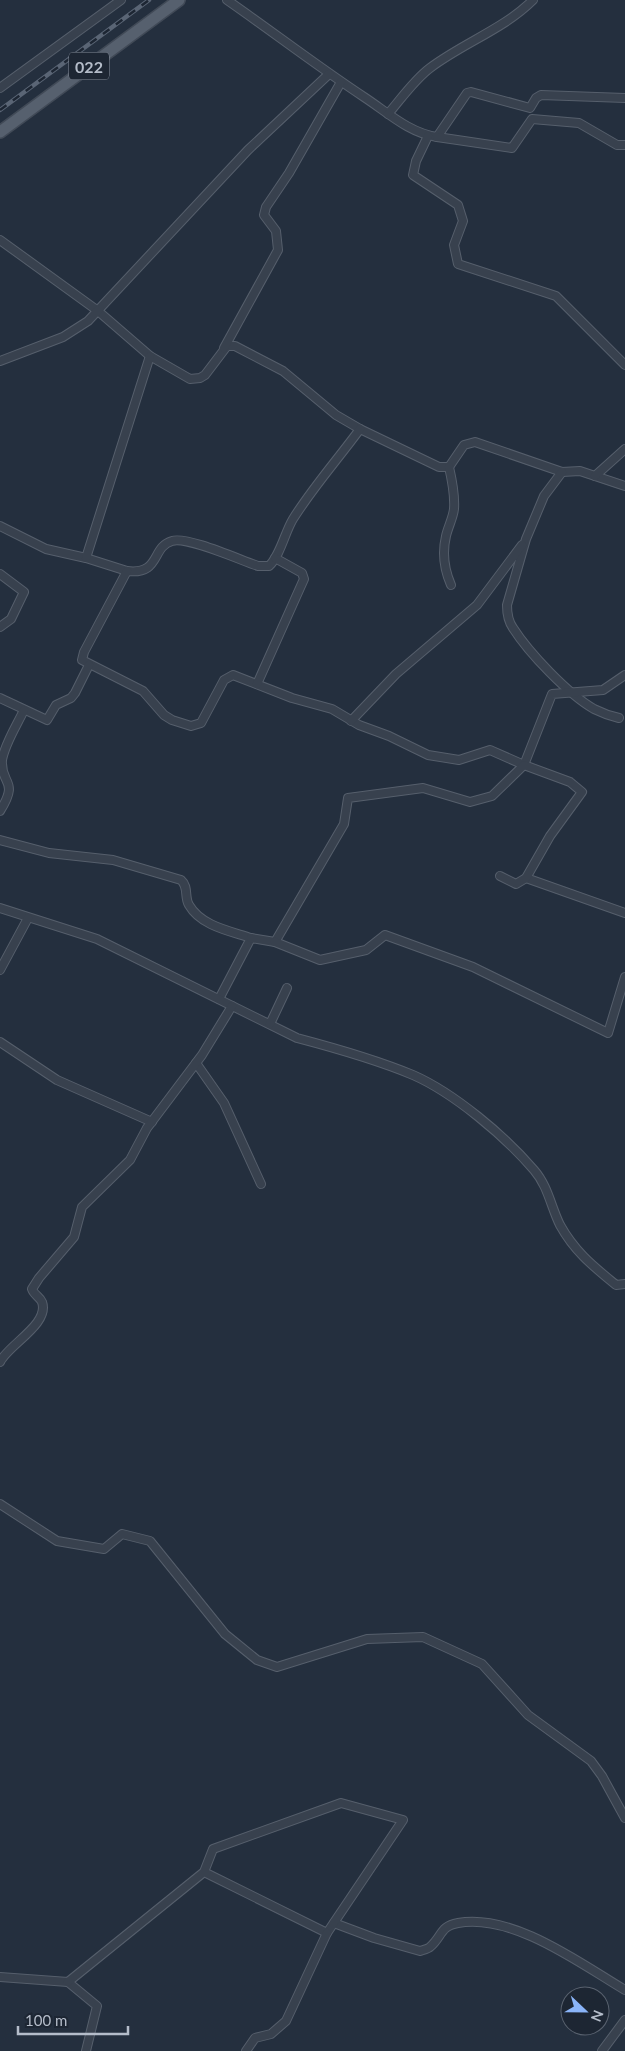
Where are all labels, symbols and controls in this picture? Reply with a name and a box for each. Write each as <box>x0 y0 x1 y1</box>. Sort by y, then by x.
road number: 022 <box>69 52 109 80</box>
north arrow <box>560 1986 610 2036</box>
scale bar <box>18 2004 128 2036</box>
text: N <box>588 2008 607 2024</box>
text: 100 m <box>25 2011 67 2029</box>

